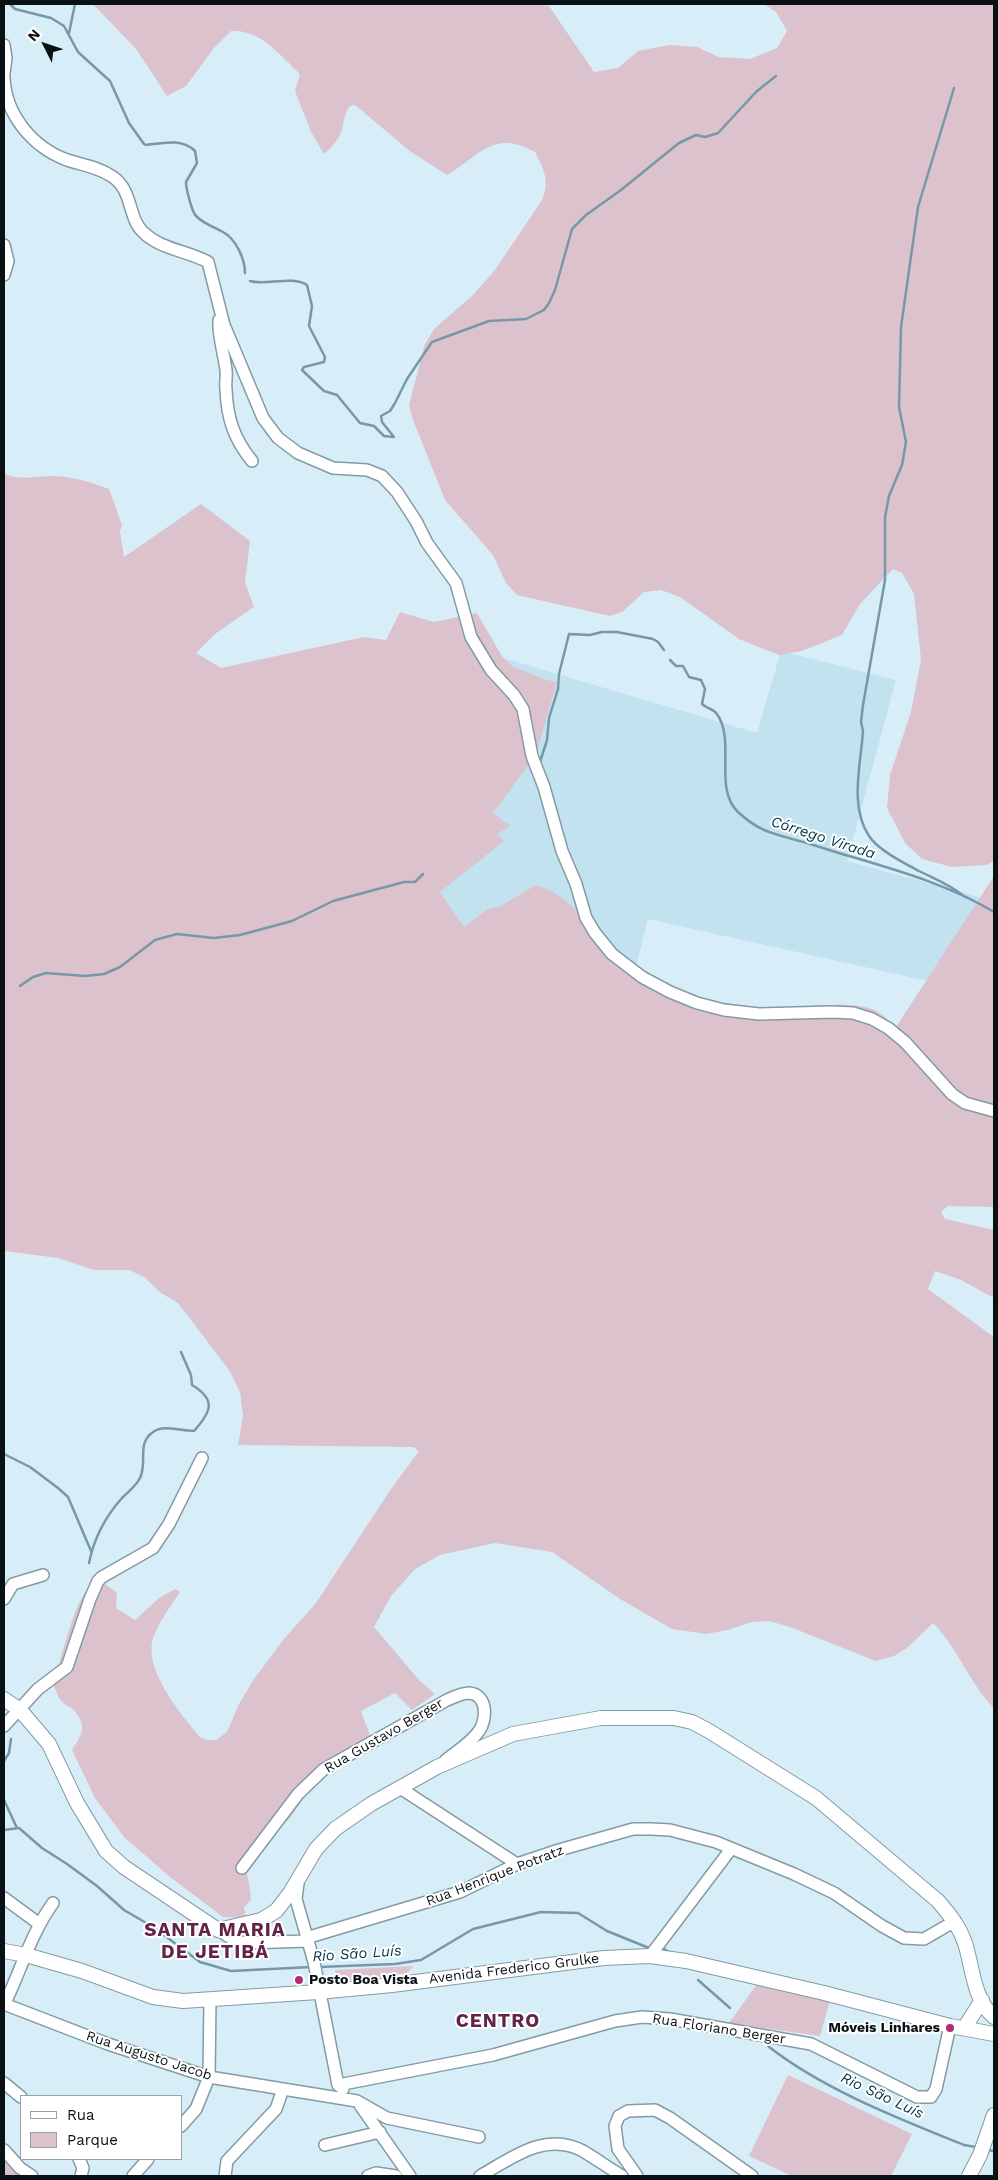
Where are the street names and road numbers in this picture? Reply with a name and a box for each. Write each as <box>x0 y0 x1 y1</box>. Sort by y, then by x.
street label: Rua Gustavo Berger <box>322 1695 446 1777</box>
street label: Rua Henrique Potratz <box>424 1842 566 1910</box>
street label: Avenida Frederico Grulke <box>428 1950 600 1988</box>
street label: Rua Floriano Berger <box>651 2010 787 2048</box>
street label: Rua Augusto Jacob <box>84 2028 214 2084</box>

